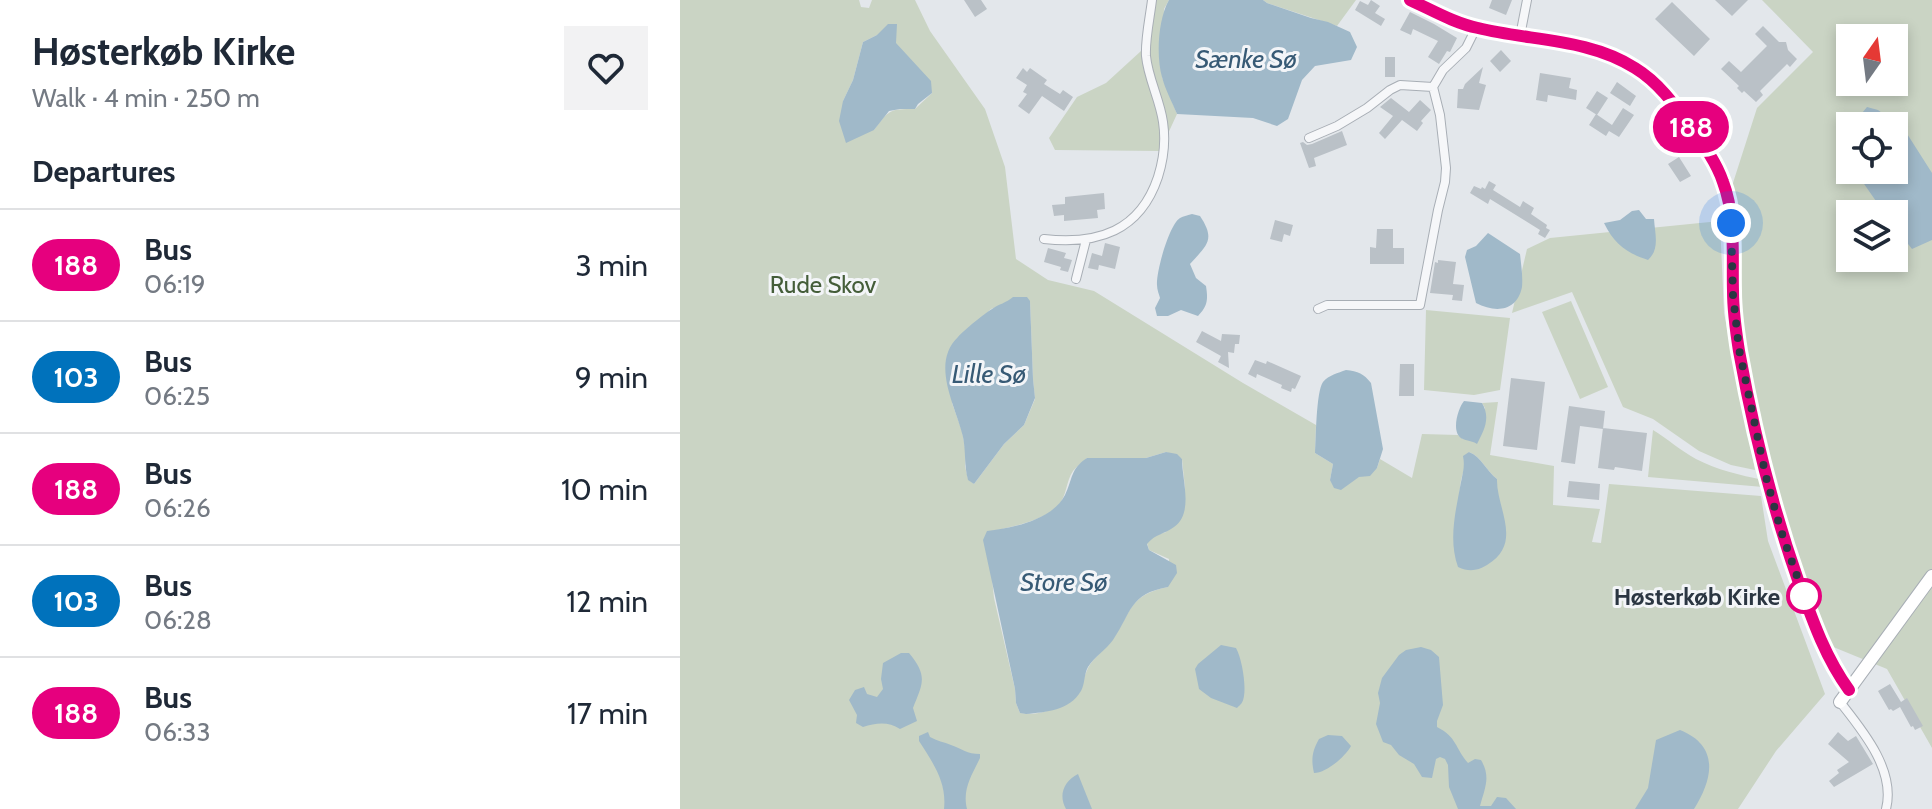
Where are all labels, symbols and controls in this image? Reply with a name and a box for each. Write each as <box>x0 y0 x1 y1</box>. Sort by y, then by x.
north arrow <box>1836 24 1908 96</box>
map controls <box>1836 24 1908 272</box>
button: heart <box>564 26 648 110</box>
text: Høsterkøb Kirke <box>32 28 295 75</box>
water label: Sænke Sø <box>1195 43 1297 75</box>
text: Walk · 4 min · 250 m <box>32 82 260 114</box>
line badge: 188 <box>1645 101 1737 153</box>
text: 188 <box>1669 110 1713 144</box>
button: locate <box>1836 112 1908 184</box>
text: Departures <box>32 153 176 190</box>
button: layers <box>1836 200 1908 272</box>
your location <box>1711 203 1751 243</box>
text: Bus <box>144 231 192 268</box>
text: 3 min <box>576 247 648 284</box>
text: 188 <box>54 248 98 282</box>
text: 06:19 <box>144 268 206 300</box>
park label: Rude Skov <box>770 270 877 299</box>
text: Bus <box>144 343 192 380</box>
water label: Lille Sø <box>952 358 1027 390</box>
text: 9 min <box>575 359 648 396</box>
text: 103 <box>53 360 99 394</box>
text: 06:25 <box>144 380 210 412</box>
text: Bus <box>144 455 192 492</box>
text: 10 min <box>561 471 648 508</box>
text: 188 <box>54 472 98 506</box>
text: 06:26 <box>144 492 211 524</box>
water label: Store Sø <box>1020 566 1108 598</box>
text: Bus <box>144 567 192 604</box>
marker: Høsterkøb Kirke <box>1787 579 1821 613</box>
place label: Høsterkøb Kirke <box>1614 582 1780 611</box>
text: 12 min <box>566 583 648 620</box>
text: 103 <box>53 584 99 618</box>
text: 06:28 <box>144 604 212 636</box>
text: Bus <box>144 679 192 716</box>
text: 17 min <box>567 695 648 732</box>
text: 188 <box>54 696 98 730</box>
text: 06:33 <box>144 716 210 748</box>

